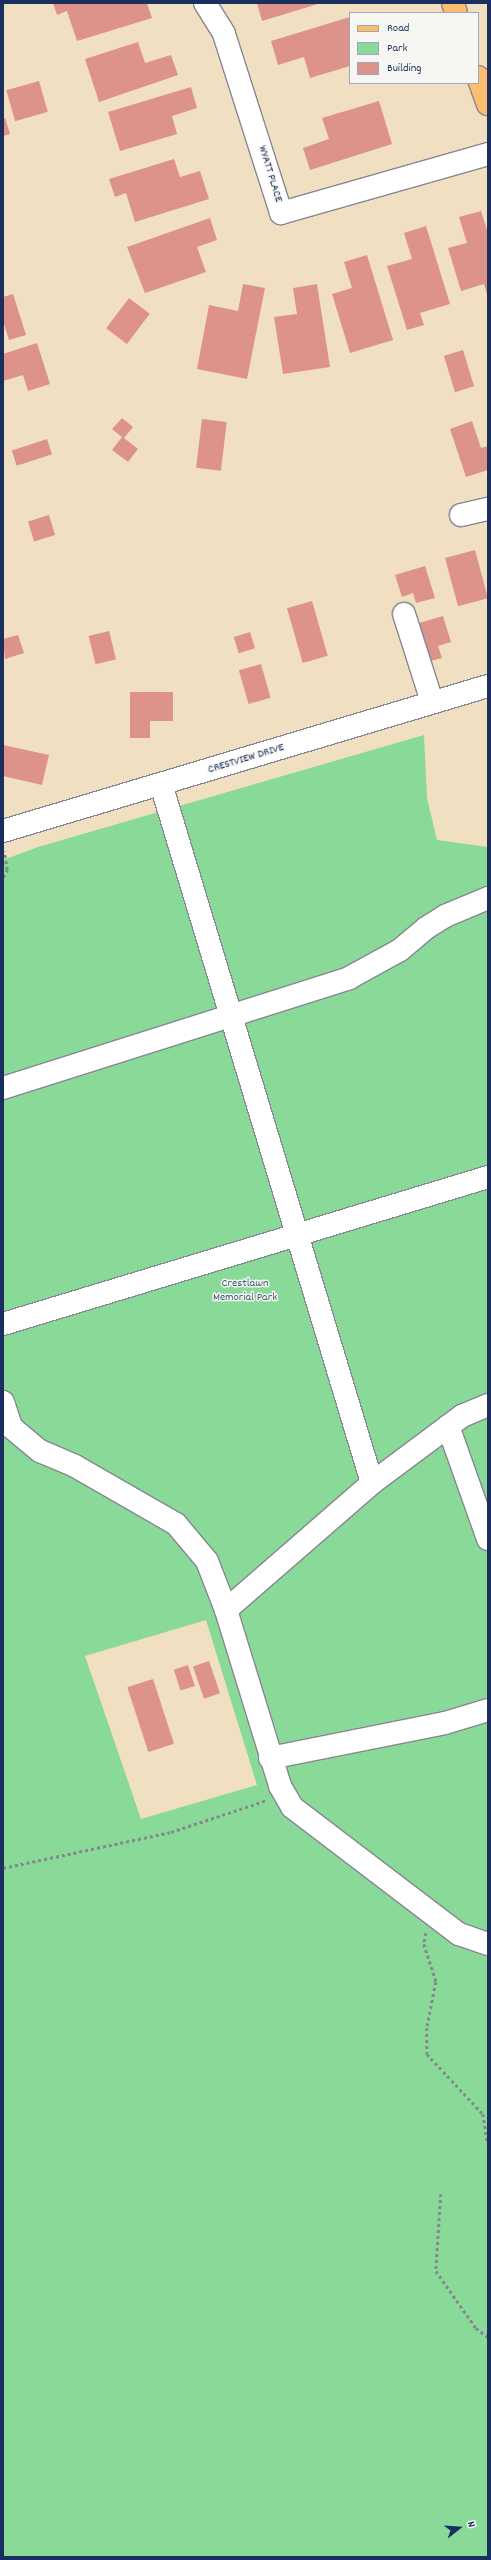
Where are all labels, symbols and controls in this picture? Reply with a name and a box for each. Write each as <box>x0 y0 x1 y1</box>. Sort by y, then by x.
legend <box>349 12 479 84</box>
text: Road <box>387 20 409 37</box>
text: Park <box>387 40 407 57</box>
text: Building <box>387 60 422 77</box>
street label: WYATT PLACE <box>255 144 285 204</box>
street label: CRESTVIEW DRIVE <box>206 741 286 777</box>
park label: Crestlawn Memorial Park <box>213 1277 277 1305</box>
north arrow <box>439 2508 479 2548</box>
text: N <box>462 2520 479 2529</box>

